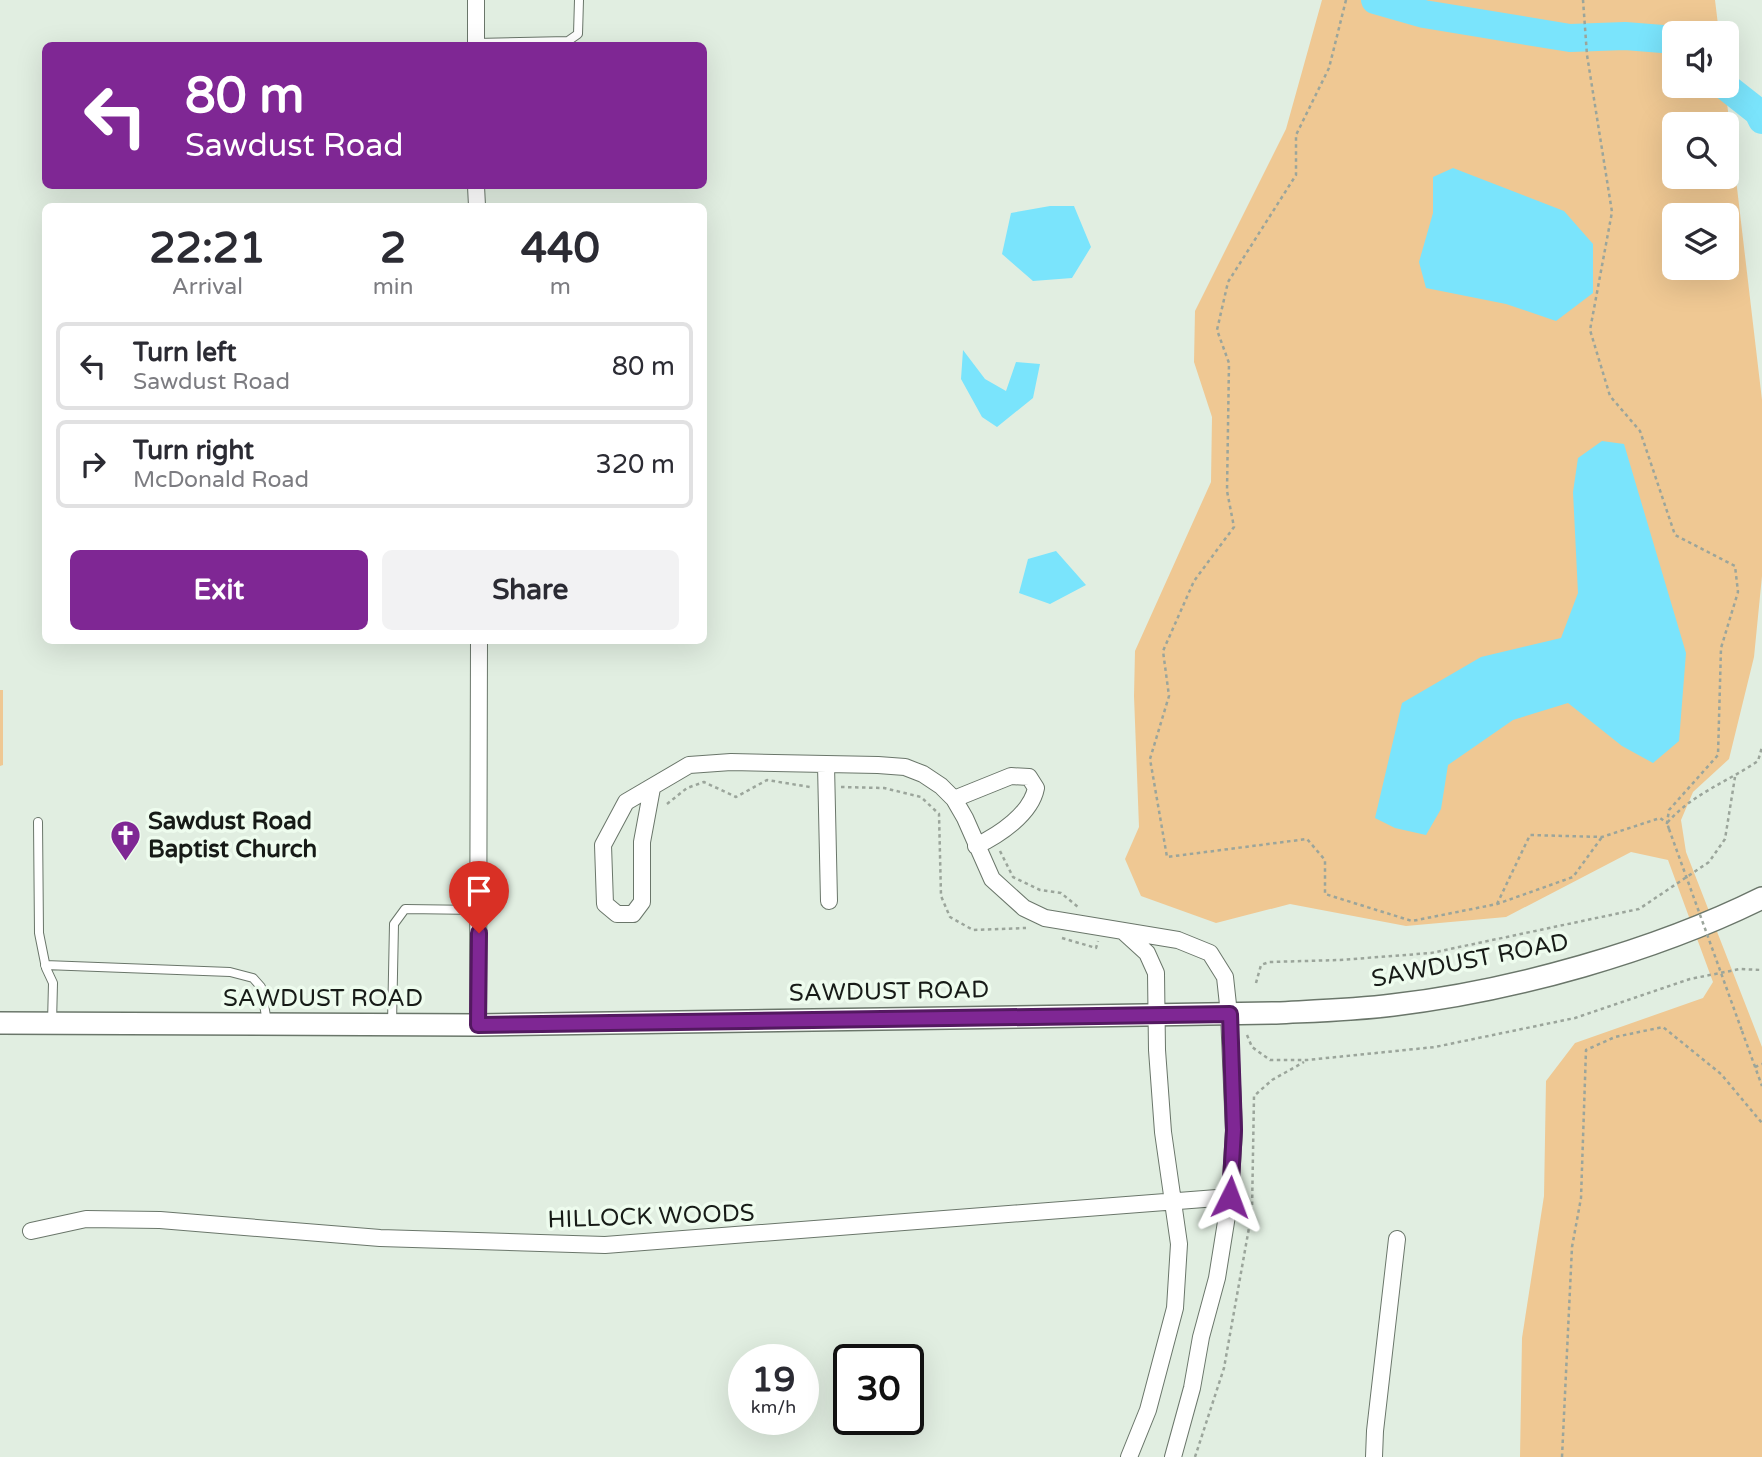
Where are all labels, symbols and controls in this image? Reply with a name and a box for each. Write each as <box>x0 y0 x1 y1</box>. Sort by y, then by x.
map controls <box>1662 21 1739 280</box>
button: sound <box>1662 21 1739 98</box>
text: 80 m <box>185 67 304 126</box>
icon: left <box>70 70 161 161</box>
button: search <box>1662 112 1739 189</box>
text: Sawdust Road <box>185 127 403 165</box>
button: layers <box>1662 203 1739 280</box>
text: 22:21 <box>149 223 266 274</box>
text: 2 <box>380 223 406 274</box>
text: 440 <box>521 223 600 274</box>
text: Arrival <box>172 273 243 301</box>
text: min <box>373 273 414 301</box>
text: m <box>550 273 571 301</box>
text: Turn left <box>133 337 236 368</box>
icon: left <box>74 347 112 385</box>
text: 80 m <box>612 351 675 382</box>
text: Sawdust Road <box>133 368 290 396</box>
text: Turn right <box>133 435 254 466</box>
icon: right <box>74 445 112 483</box>
text: 320 m <box>595 449 675 480</box>
text: McDonald Road <box>133 466 309 494</box>
button: Exit <box>70 550 368 630</box>
button: Share <box>382 550 679 630</box>
place label: Sawdust Road Baptist Church <box>148 807 317 864</box>
church icon: Sawdust Road Baptist Church <box>108 818 142 862</box>
pin <box>449 861 509 933</box>
icon: arrive <box>460 872 498 910</box>
street label: SAWDUST ROAD <box>1369 927 1571 994</box>
street label: SAWDUST ROAD <box>789 975 989 1008</box>
street label: SAWDUST ROAD <box>223 984 423 1013</box>
position arrow <box>1193 1160 1267 1234</box>
street label: HILLOCK WOODS <box>547 1198 755 1235</box>
speed limit sign: 30 <box>833 1344 924 1435</box>
text: 19 <box>752 1359 795 1401</box>
text: km/h <box>751 1396 796 1418</box>

